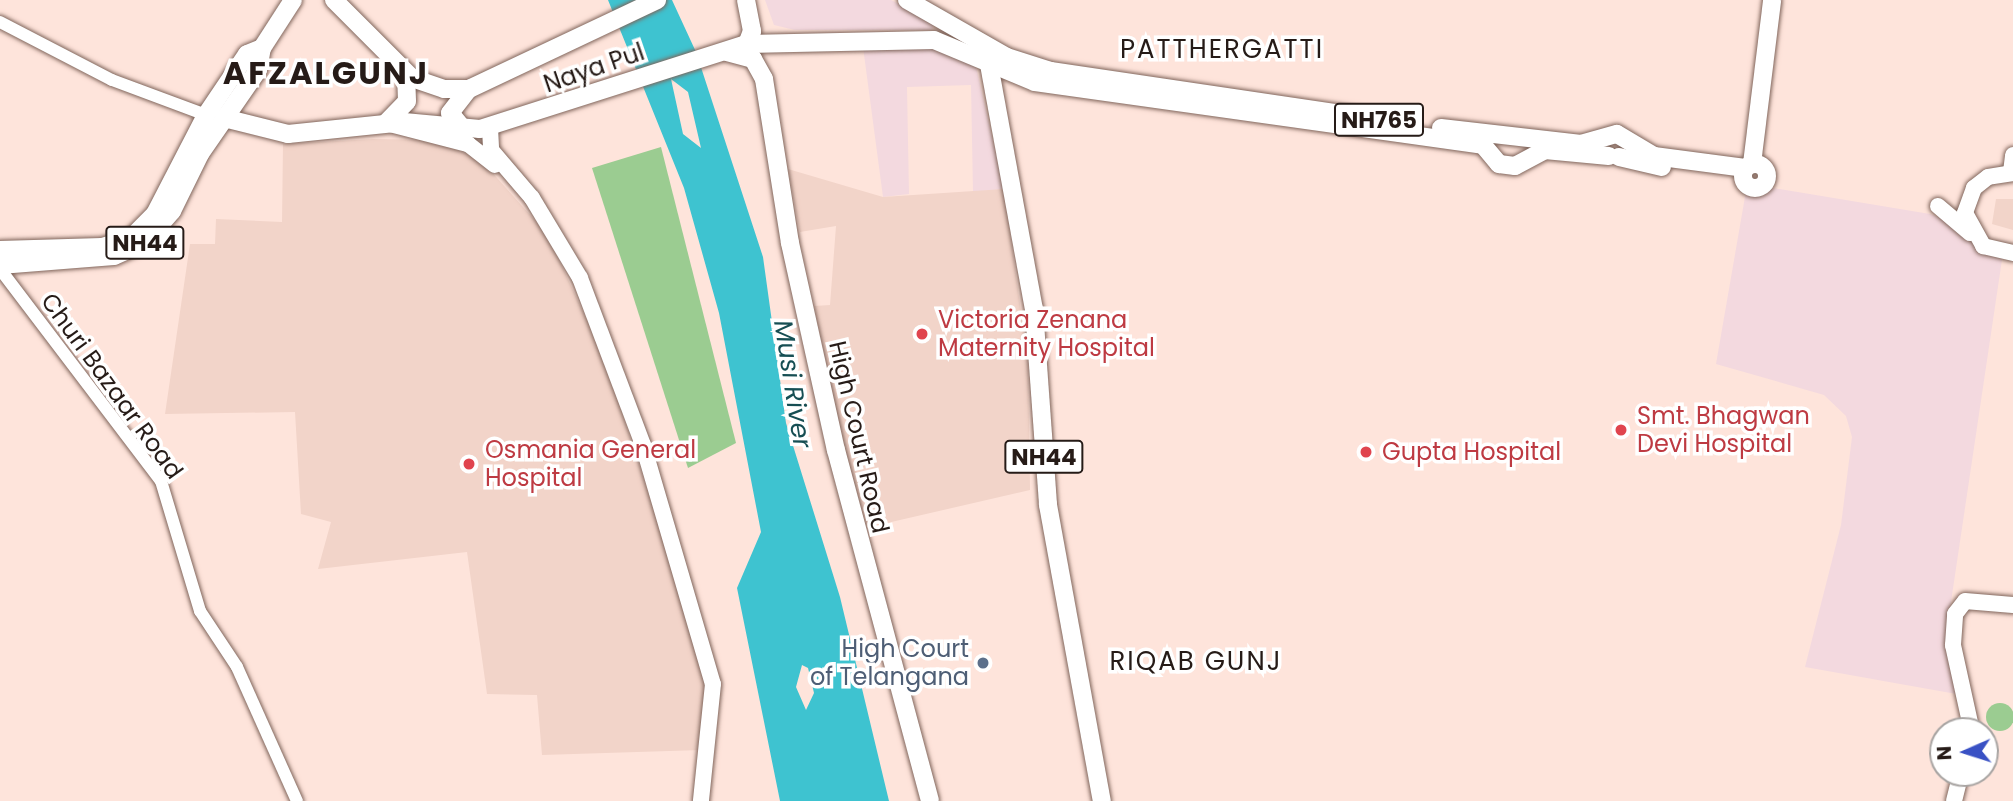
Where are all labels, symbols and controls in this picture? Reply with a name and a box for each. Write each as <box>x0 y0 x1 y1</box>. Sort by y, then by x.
district label: PATTHERGATTI <box>1121 34 1323 66</box>
street label: Naya Pul <box>540 37 648 99</box>
district label: AFZALGUNJ <box>224 54 428 92</box>
road number: NH765 <box>1334 100 1424 140</box>
road number: NH44 <box>105 224 185 262</box>
street label: Churi Bazaar Road <box>35 288 189 484</box>
place label: Victoria Zenana Maternity Hospital <box>938 306 1155 362</box>
water label: Musi River <box>766 318 818 450</box>
marker: Victoria Zenana Maternity Hospital <box>912 324 932 344</box>
street label: High Court Road <box>823 338 895 536</box>
place label: Smt. Bhagwan Devi Hospital <box>1637 402 1810 458</box>
marker: Smt. Bhagwan Devi Hospital <box>1611 420 1631 440</box>
place label: Osmania General Hospital <box>485 436 696 492</box>
road number: NH44 <box>1004 438 1084 477</box>
place label: Gupta Hospital <box>1382 438 1561 466</box>
marker: Gupta Hospital <box>1356 442 1376 462</box>
marker: Osmania General Hospital <box>459 454 479 474</box>
place label: High Court of Telangana <box>810 635 969 691</box>
district label: RIQAB GUNJ <box>1111 646 1281 678</box>
marker: High Court of Telangana <box>975 655 991 671</box>
north arrow <box>1929 717 1999 787</box>
text: N <box>1931 745 1958 761</box>

